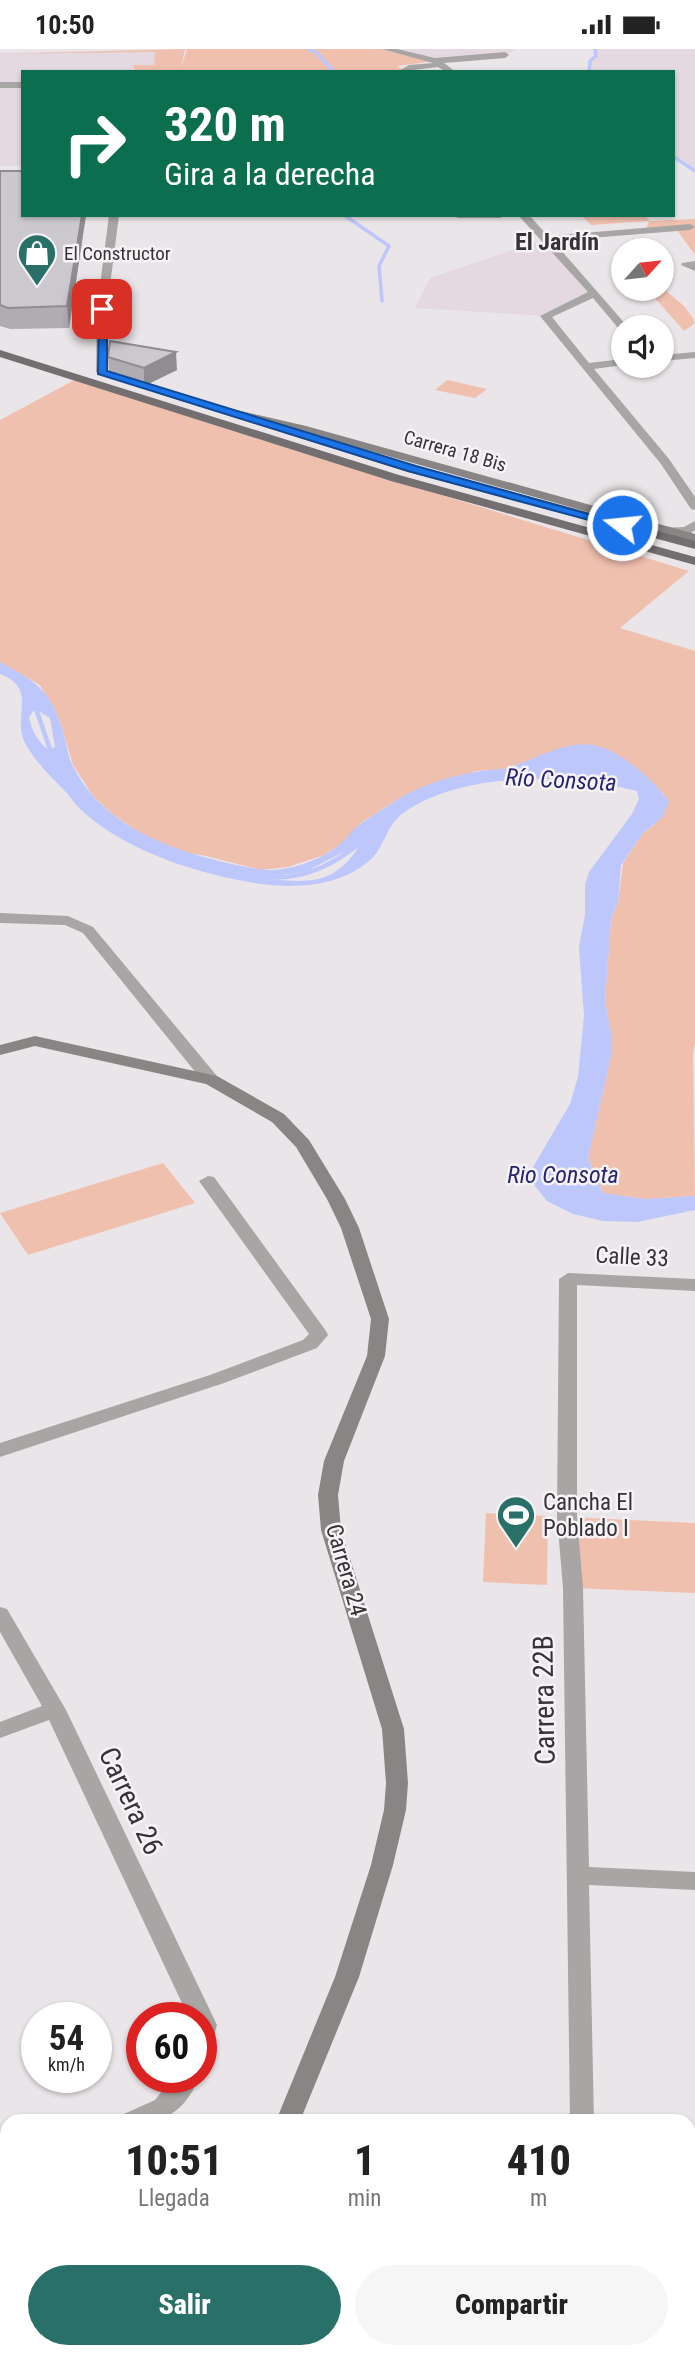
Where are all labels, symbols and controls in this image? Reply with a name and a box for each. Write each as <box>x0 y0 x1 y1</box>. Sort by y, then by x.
text: 10:50 <box>35 10 95 40</box>
text: 320 m <box>164 96 286 153</box>
icon: right <box>49 98 140 189</box>
text: Gira a la derecha <box>164 155 376 193</box>
district label: El Jardín <box>515 228 599 256</box>
shop icon: El Constructor <box>16 232 58 287</box>
north arrow <box>611 238 674 301</box>
map controls <box>611 238 674 378</box>
place label: El Constructor <box>64 242 171 265</box>
pin <box>72 279 132 339</box>
icon: arrive <box>83 290 121 328</box>
button: sound <box>611 315 674 378</box>
street label: Carrera 18 Bis <box>401 425 509 477</box>
position arrow <box>585 488 659 562</box>
water label: Río Consota <box>505 763 617 797</box>
water label: Rio Consota <box>507 1161 619 1189</box>
street label: Calle 33 <box>595 1242 669 1272</box>
place label: Cancha El Poblado I <box>543 1489 633 1542</box>
sports icon: Cancha El Poblado I <box>495 1494 537 1549</box>
street label: Carrera 24 <box>320 1521 372 1619</box>
street label: Carrera 22B <box>526 1635 562 1765</box>
street label: Carrera 26 <box>92 1742 170 1860</box>
speed limit sign: 60 <box>126 2002 217 2093</box>
text: 54 <box>49 2018 84 2059</box>
text: km/h <box>48 2054 85 2075</box>
text: 10:51 <box>125 2136 222 2185</box>
text: 1 <box>354 2136 375 2185</box>
text: 410 <box>507 2136 571 2185</box>
text: Llegada <box>138 2185 210 2212</box>
text: min <box>348 2185 381 2212</box>
text: m <box>530 2185 547 2212</box>
button: Salir <box>28 2265 341 2345</box>
button: Compartir <box>355 2265 668 2345</box>

